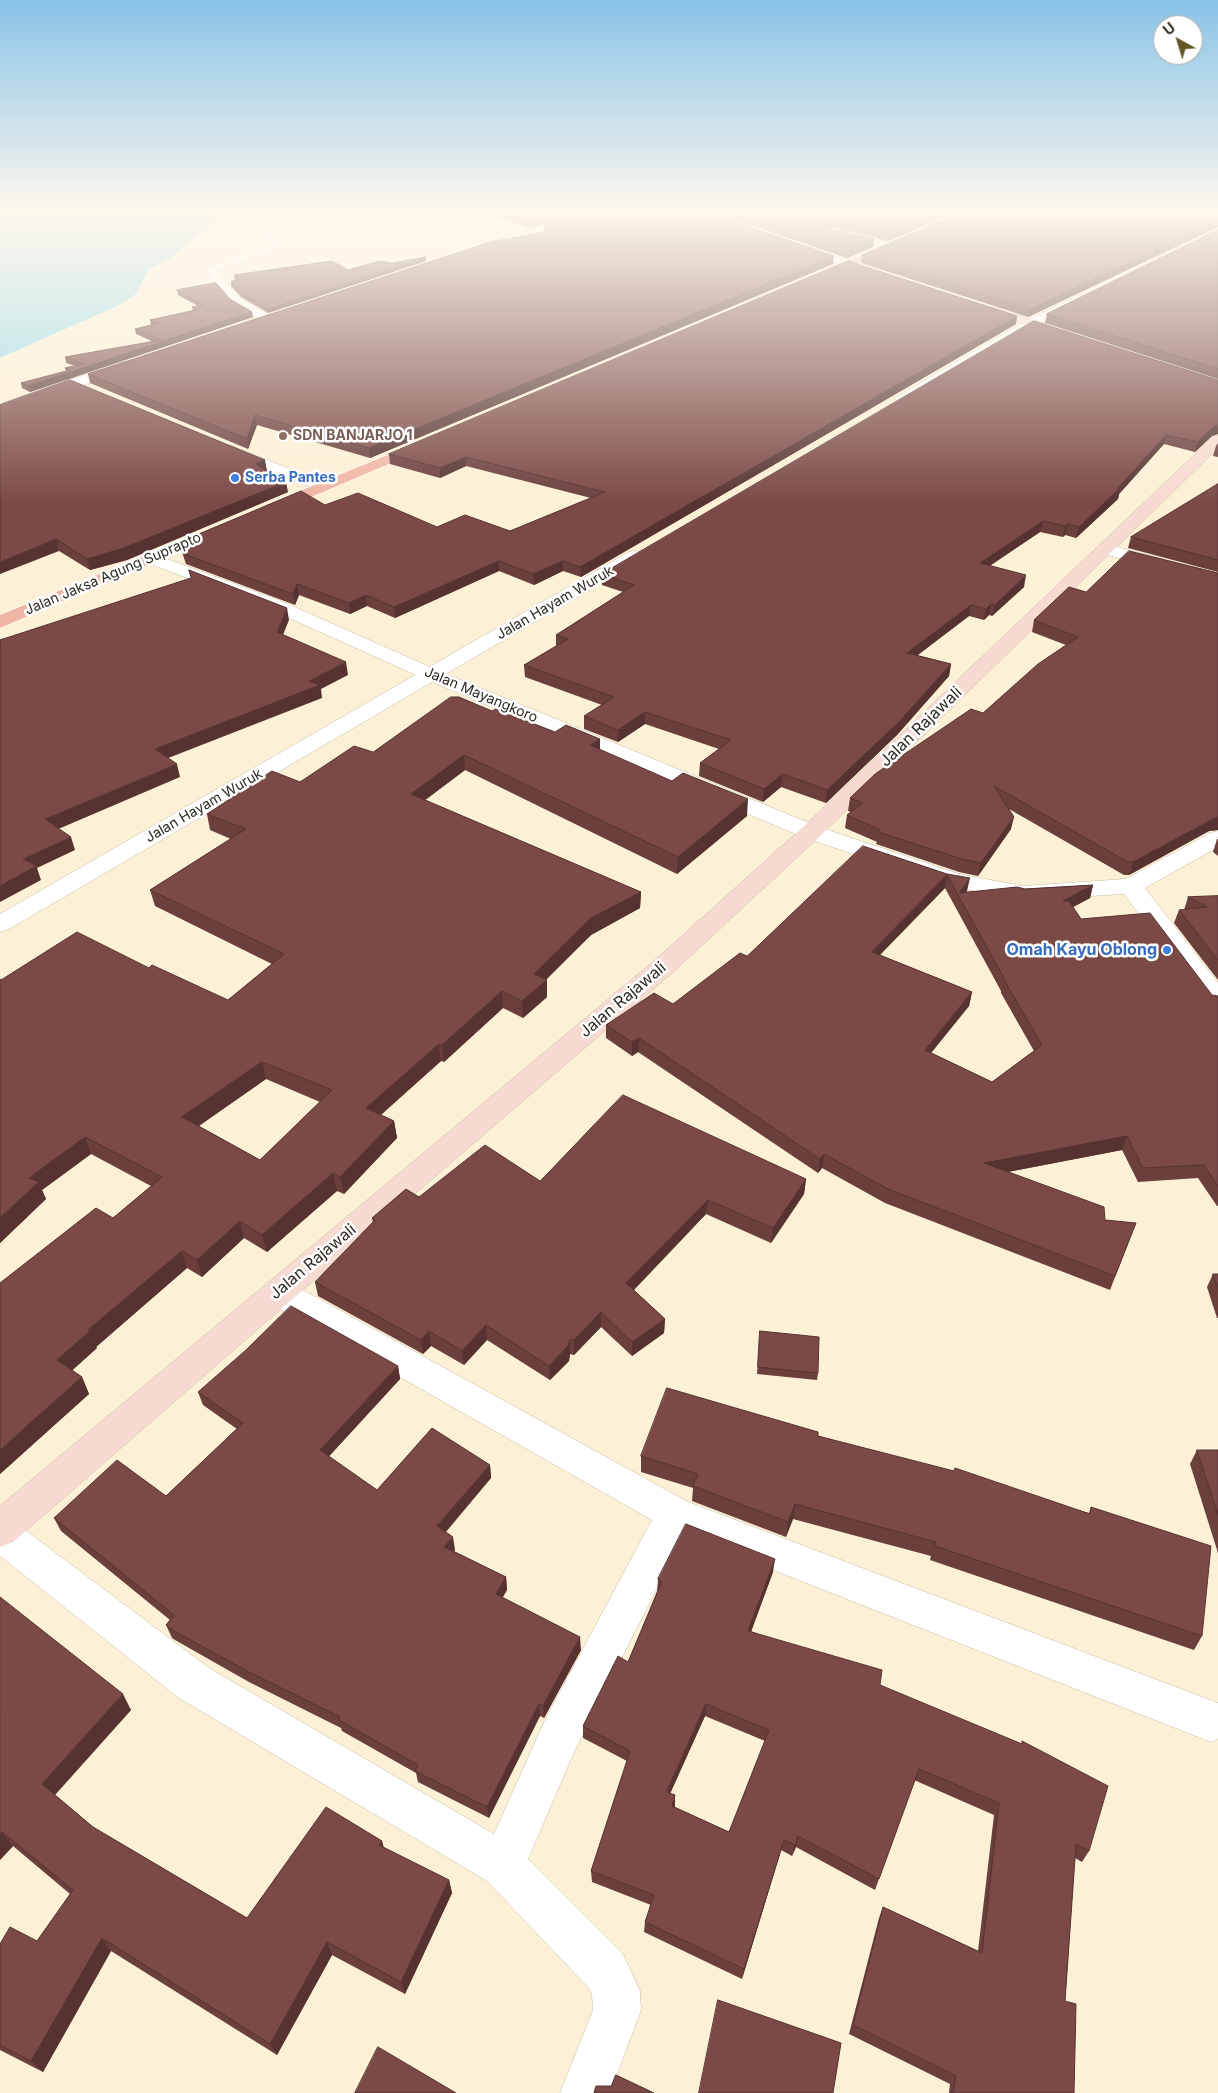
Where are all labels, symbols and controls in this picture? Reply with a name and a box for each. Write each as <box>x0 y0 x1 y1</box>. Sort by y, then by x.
north arrow <box>1153 15 1203 65</box>
text: U <box>1160 19 1178 39</box>
place label: SDN BANJARJO 1 <box>293 428 413 444</box>
marker: SDN BANJARJO 1 <box>277 430 289 442</box>
place label: Serba Pantes <box>245 470 336 486</box>
marker: Serba Pantes <box>229 472 241 484</box>
street label: Jalan Jaksa Agung Suprapto <box>22 529 204 619</box>
street label: Jalan Hayam Wuruk <box>493 563 617 643</box>
street label: Jalan Mayangkoro <box>422 664 540 726</box>
street label: Jalan Rajawali <box>876 683 966 771</box>
street label: Jalan Hayam Wuruk <box>142 766 266 846</box>
place label: Omah Kayu Oblong <box>1006 940 1157 960</box>
marker: Omah Kayu Oblong <box>1161 944 1173 956</box>
street label: Jalan Rajawali <box>576 958 670 1042</box>
street label: Jalan Rajawali <box>266 1220 360 1304</box>

